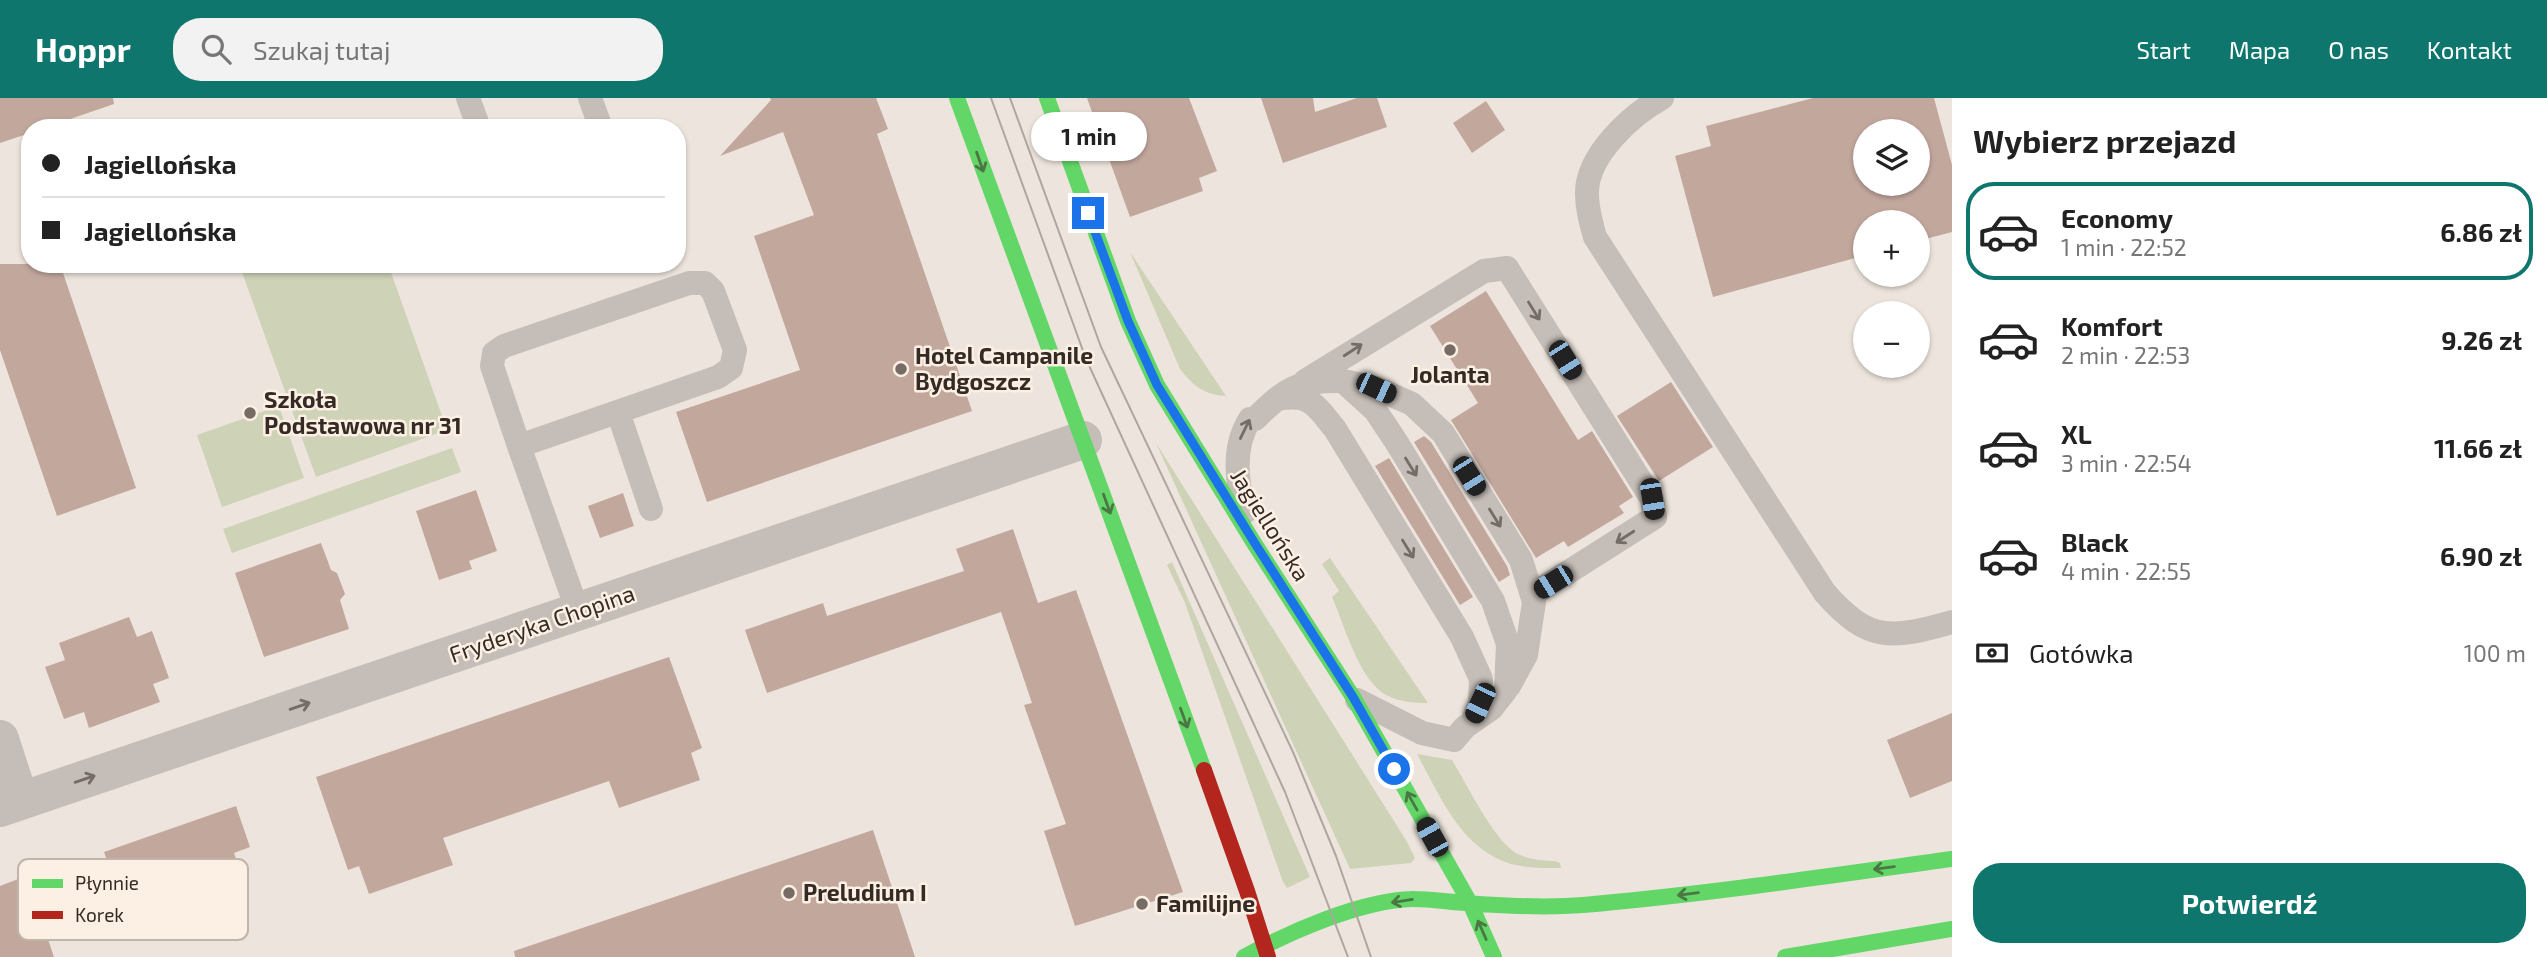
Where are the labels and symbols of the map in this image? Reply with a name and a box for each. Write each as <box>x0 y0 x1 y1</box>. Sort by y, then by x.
callout: 1 min <box>1030 111 1146 160</box>
one-way arrow <box>975 151 987 173</box>
route end <box>1072 197 1104 229</box>
one-way arrow <box>1527 301 1542 320</box>
car <box>1545 337 1586 383</box>
place label: Hotel Campanile Bydgoszcz <box>915 341 1093 395</box>
marker: Jolanta <box>1442 342 1458 358</box>
one-way arrow <box>1343 343 1363 357</box>
place label: Jolanta <box>1410 360 1490 388</box>
marker: Hotel Campanile Bydgoszcz <box>893 361 909 377</box>
car <box>1353 370 1400 406</box>
place label: Szkoła Podstawowa nr 31 <box>264 385 462 439</box>
marker: Szkoła Podstawowa nr 31 <box>242 405 258 421</box>
one-way arrow <box>1239 420 1253 440</box>
car <box>1449 453 1490 499</box>
one-way arrow <box>1405 456 1419 476</box>
street label: Jagiellońska <box>1225 463 1316 586</box>
car <box>1639 477 1666 521</box>
one-way arrow <box>1101 493 1114 515</box>
one-way arrow <box>1489 507 1503 527</box>
one-way arrow <box>1615 530 1635 544</box>
one-way arrow <box>1402 538 1416 558</box>
car <box>1530 562 1577 602</box>
street label: Fryderyka Chopina <box>445 578 638 668</box>
car <box>1462 680 1499 726</box>
one-way arrow <box>289 698 311 711</box>
one-way arrow <box>1179 706 1191 728</box>
route start <box>1378 753 1410 785</box>
one-way arrow <box>73 772 95 784</box>
one-way arrow <box>1405 791 1418 812</box>
car <box>1413 814 1452 860</box>
legend <box>18 859 248 940</box>
one-way arrow <box>1874 862 1896 875</box>
text: Płynnie <box>75 871 139 894</box>
place label: Preludium I <box>803 878 927 906</box>
marker: Preludium I <box>781 885 797 901</box>
one-way arrow <box>1677 888 1700 901</box>
place label: Familijne <box>1156 889 1255 917</box>
one-way arrow <box>1391 895 1414 908</box>
marker: Familijne <box>1134 896 1150 912</box>
text: Korek <box>75 903 124 926</box>
one-way arrow <box>1475 920 1488 941</box>

